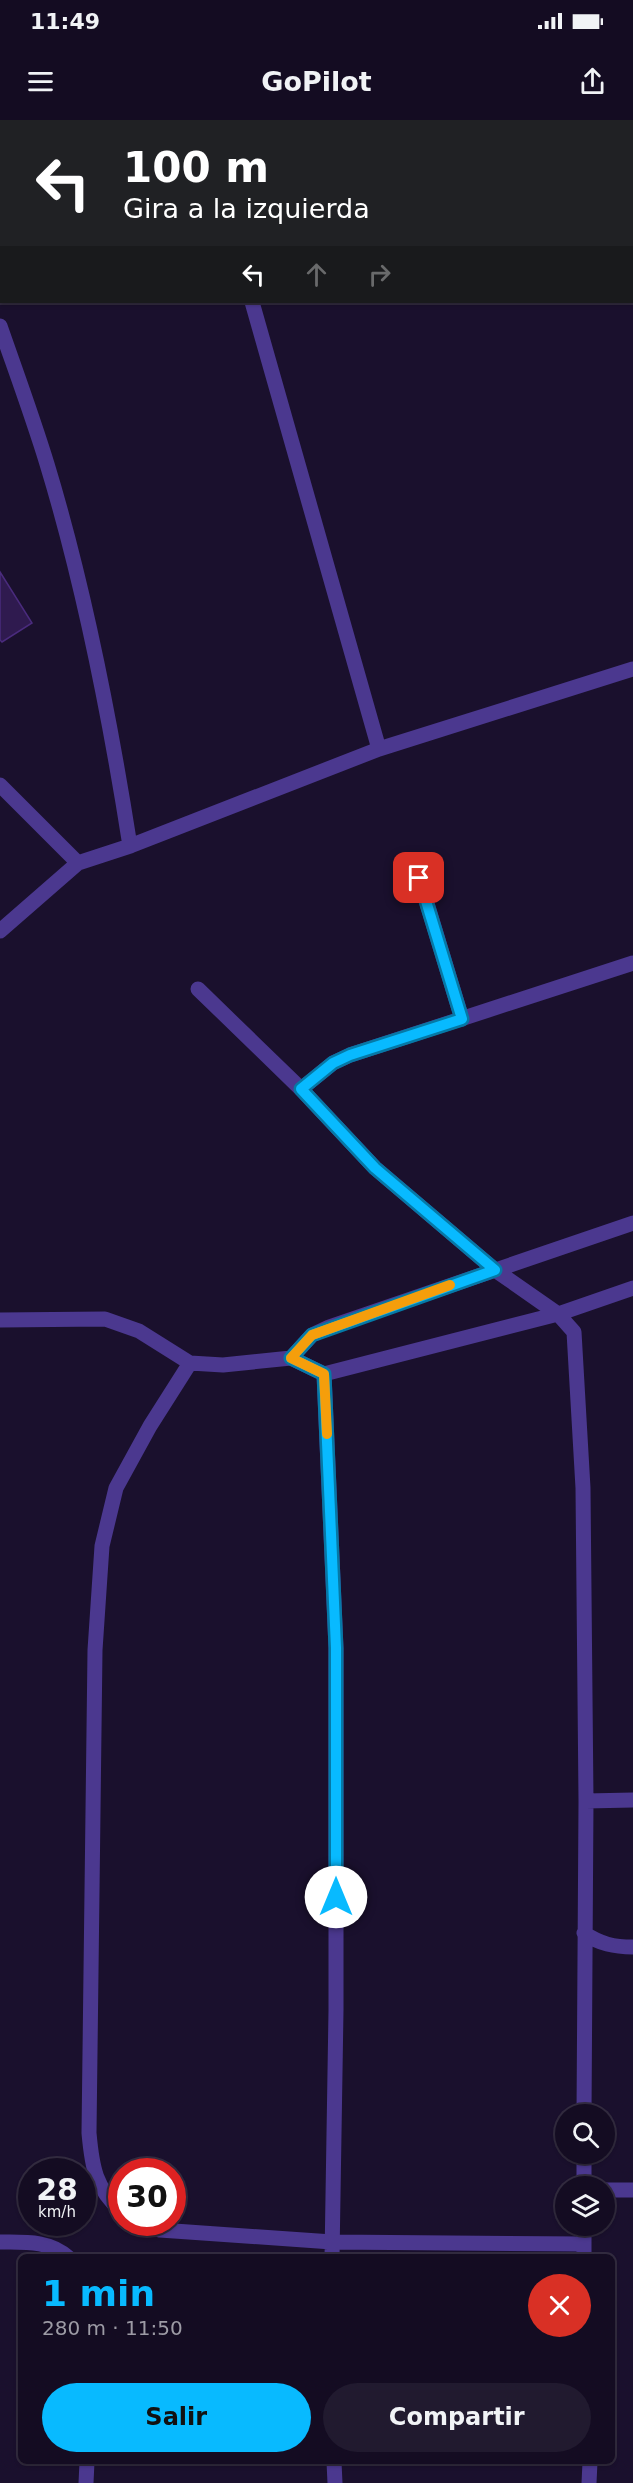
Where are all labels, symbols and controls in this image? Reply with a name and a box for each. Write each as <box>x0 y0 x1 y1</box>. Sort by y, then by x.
text: 11:49 <box>30 9 100 34</box>
icon: menu <box>24 65 57 98</box>
icon: share <box>576 65 609 98</box>
text: GoPilot <box>261 66 372 97</box>
text: 100 m <box>123 143 269 192</box>
icon: left <box>24 144 102 222</box>
text: Gira a la izquierda <box>123 193 370 224</box>
icon: left <box>237 258 270 291</box>
icon: ahead <box>300 258 333 291</box>
icon: right <box>363 258 396 291</box>
pin <box>393 852 444 903</box>
icon: arrive <box>402 861 435 894</box>
position arrow <box>304 1865 368 1929</box>
map controls <box>555 2104 615 2236</box>
button: search <box>555 2104 615 2164</box>
speed limit sign: 30 <box>108 2158 186 2236</box>
text: 28 <box>36 2172 78 2207</box>
button: layers <box>555 2176 615 2236</box>
text: km/h <box>38 2203 76 2221</box>
text: 1 min <box>42 2273 155 2314</box>
button: close <box>528 2274 591 2337</box>
text: 280 m · 11:50 <box>42 2316 183 2340</box>
button: Salir <box>42 2383 311 2452</box>
button: Compartir <box>323 2383 591 2452</box>

